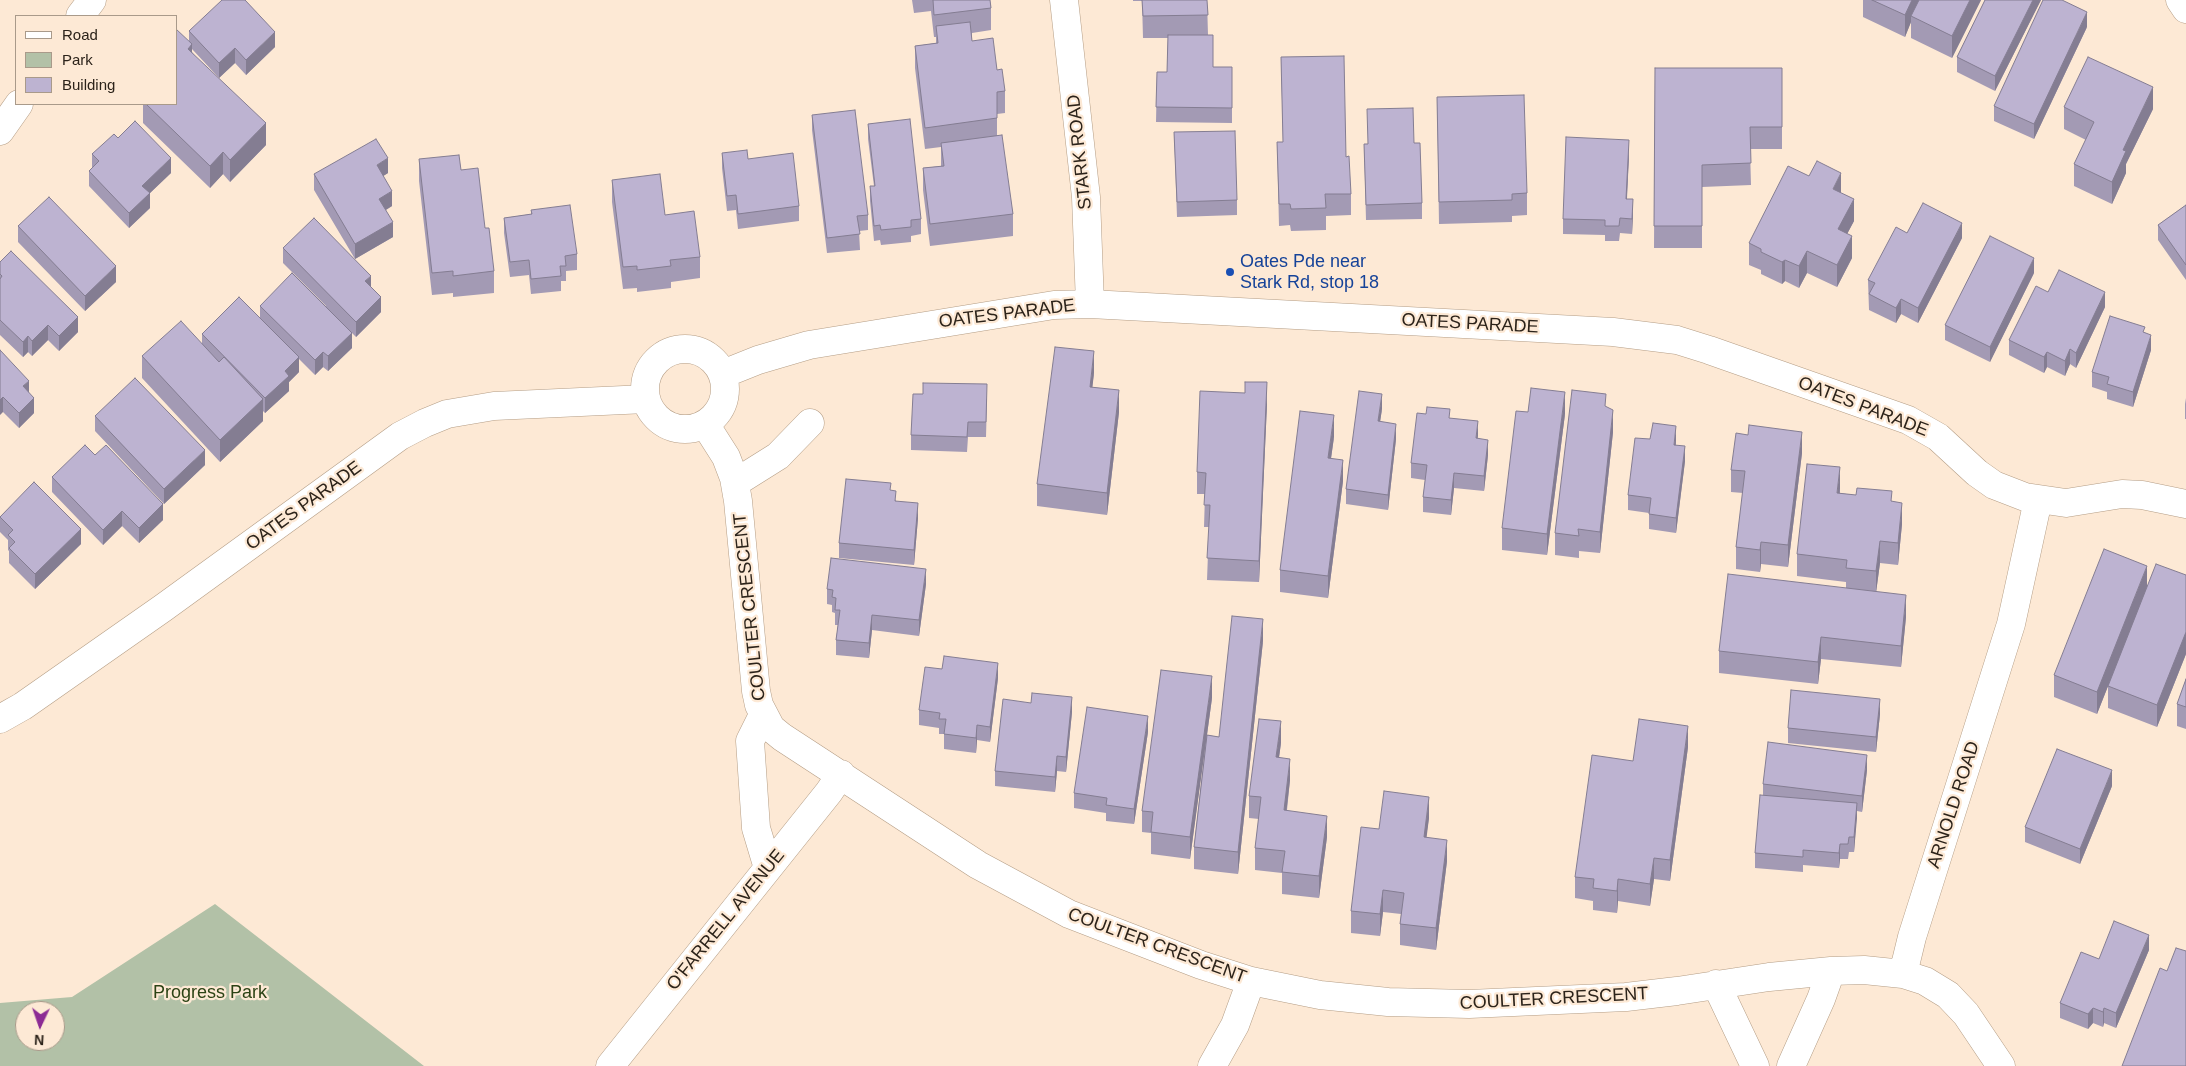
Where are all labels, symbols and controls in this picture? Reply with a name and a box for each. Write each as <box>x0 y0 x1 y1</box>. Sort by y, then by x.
legend <box>15 15 178 105</box>
text: Road <box>62 26 98 43</box>
text: Park <box>62 51 93 68</box>
text: Building <box>62 76 115 93</box>
street label: STARK ROAD <box>1063 93 1097 211</box>
place label: Oates Pde near Stark Rd, stop 18 <box>1240 251 1379 294</box>
marker: Oates Pde near Stark Rd, stop 18 <box>1224 266 1236 278</box>
street label: OATES PARADE <box>938 295 1076 333</box>
street label: OATES PARADE <box>1401 310 1539 338</box>
street label: OATES PARADE <box>1795 372 1931 442</box>
street label: OATES PARADE <box>242 457 366 555</box>
street label: COULTER CRESCENT <box>729 512 771 702</box>
street label: ARNOLD ROAD <box>1923 739 1985 871</box>
street label: O'FARRELL AVENUE <box>662 845 790 995</box>
street label: COULTER CRESCENT <box>1065 904 1249 988</box>
park label: Progress Park <box>153 982 267 1004</box>
street label: COULTER CRESCENT <box>1459 983 1649 1015</box>
north arrow <box>15 1001 65 1051</box>
text: N <box>34 1032 45 1048</box>

